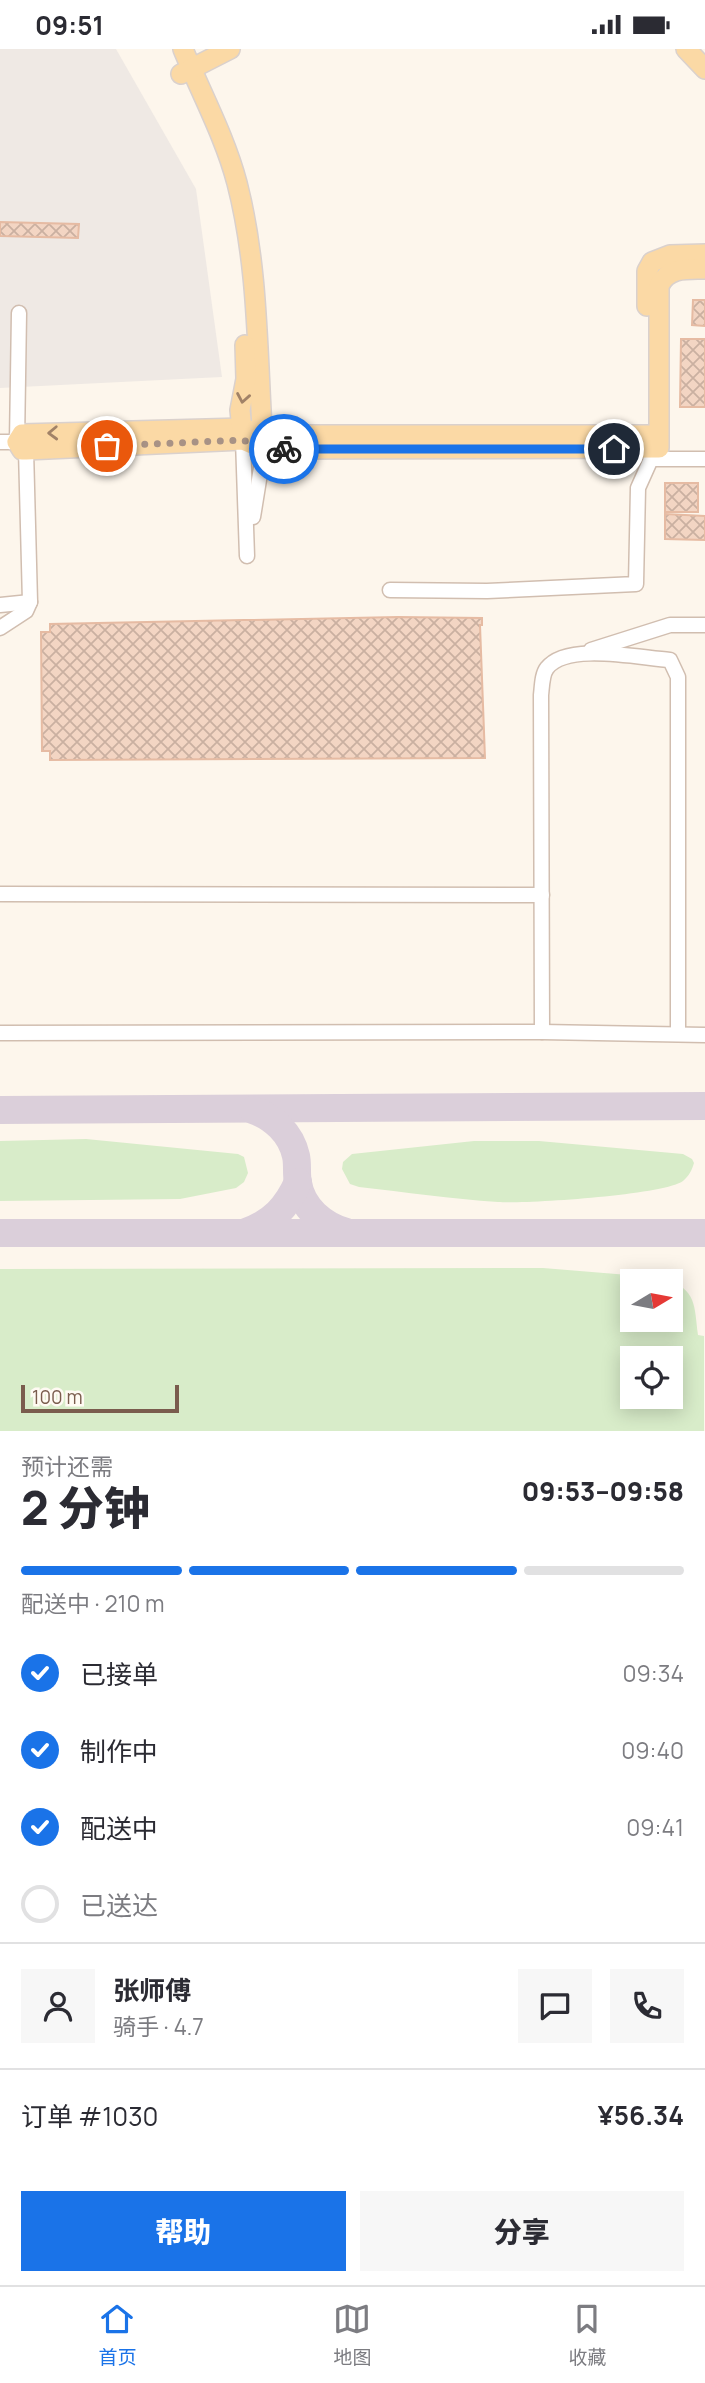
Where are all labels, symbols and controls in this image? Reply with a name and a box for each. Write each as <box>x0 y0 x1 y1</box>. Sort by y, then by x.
text: 09:51 <box>35 7 104 43</box>
one-way arrow <box>236 392 251 404</box>
courier <box>249 414 319 484</box>
pin <box>77 416 137 476</box>
pin <box>584 419 644 479</box>
one-way arrow <box>47 426 58 441</box>
icon: bag <box>88 427 126 465</box>
icon: bike <box>265 430 303 468</box>
icon: home <box>595 430 633 468</box>
north arrow <box>620 1269 682 1332</box>
map controls <box>620 1269 683 1409</box>
button: locate <box>620 1346 683 1409</box>
scale bar <box>21 1382 178 1414</box>
text: 100 m <box>32 1384 83 1410</box>
text: 预计还需 <box>21 1450 113 1482</box>
text: 09:53–09:58 <box>522 1473 684 1509</box>
text: 2 分钟 <box>21 1476 150 1539</box>
text: 配送中 · 210 m <box>21 1587 165 1619</box>
icon: check <box>21 1654 59 1692</box>
text: 已接单 <box>80 1656 158 1692</box>
text: 09:34 <box>623 1657 684 1689</box>
icon: check <box>21 1731 59 1769</box>
text: 制作中 <box>80 1733 158 1769</box>
text: 09:40 <box>621 1734 684 1766</box>
icon: check <box>21 1808 59 1846</box>
text: 配送中 <box>80 1810 158 1846</box>
text: 09:41 <box>626 1811 684 1843</box>
text: 已送达 <box>80 1887 158 1923</box>
button: person <box>21 1969 95 2043</box>
button: chat <box>518 1969 592 2043</box>
button: phone <box>610 1969 684 2043</box>
text: 张师傅 <box>113 1972 191 2008</box>
text: 骑手 · 4.7 <box>113 2010 204 2042</box>
text: ¥56.34 <box>598 2097 684 2133</box>
text: 订单 #1030 <box>21 2098 158 2134</box>
button: 帮助 <box>21 2191 346 2271</box>
button: 分享 <box>360 2191 684 2271</box>
tab: 首页 <box>98 2300 137 2370</box>
tab: 地图 <box>333 2300 372 2370</box>
tab: 收藏 <box>568 2300 607 2370</box>

